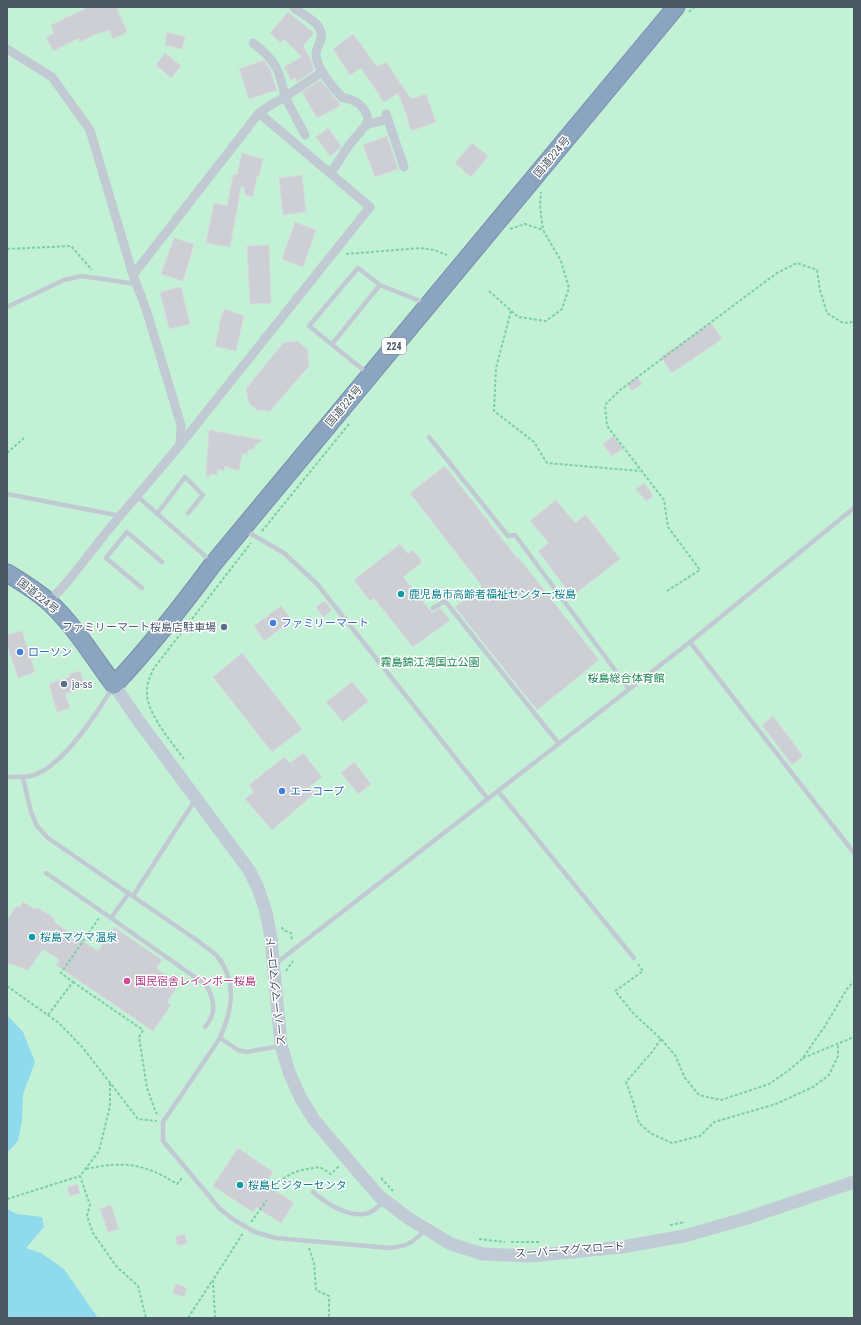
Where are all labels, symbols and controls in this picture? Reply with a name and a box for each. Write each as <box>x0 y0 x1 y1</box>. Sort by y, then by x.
street label: 国道224号 <box>531 134 573 180</box>
road number: 224 <box>382 338 406 354</box>
street label: 国道224号 <box>323 383 365 429</box>
street label: 国道224号 <box>15 576 61 616</box>
place label: 鹿児島市高齢者福祉センター;桜島 <box>409 588 576 601</box>
marker: 鹿児島市高齢者福祉センター;桜島 <box>396 589 406 599</box>
place label: ファミリーマート <box>281 617 369 630</box>
marker: ファミリーマート <box>268 618 278 628</box>
place label: ファミリーマート桜島店駐車場 <box>62 621 216 634</box>
marker: ファミリーマート桜島店駐車場 <box>219 622 229 632</box>
place label: ローソン <box>28 646 72 659</box>
marker: ローソン <box>15 647 25 657</box>
park label: 霧島錦江湾国立公園 <box>381 656 480 669</box>
park label: 桜島総合体育館 <box>588 672 665 685</box>
place label: ja-ss <box>71 678 93 691</box>
marker: ja-ss <box>59 679 69 689</box>
place label: エーコープ <box>290 785 344 798</box>
marker: エーコープ <box>277 786 287 796</box>
place label: 桜島マグマ温泉 <box>40 931 118 944</box>
marker: 桜島マグマ温泉 <box>27 932 37 942</box>
street label: スーパーマグマロード <box>264 936 288 1046</box>
place label: 国民宿舎レインボー桜島 <box>135 975 256 988</box>
marker: 国民宿舎レインボー桜島 <box>122 976 132 986</box>
place label: 桜島ビジターセンタ <box>248 1179 347 1192</box>
marker: 桜島ビジターセンタ <box>235 1180 245 1190</box>
street label: スーパーマグマロード <box>515 1240 625 1260</box>

